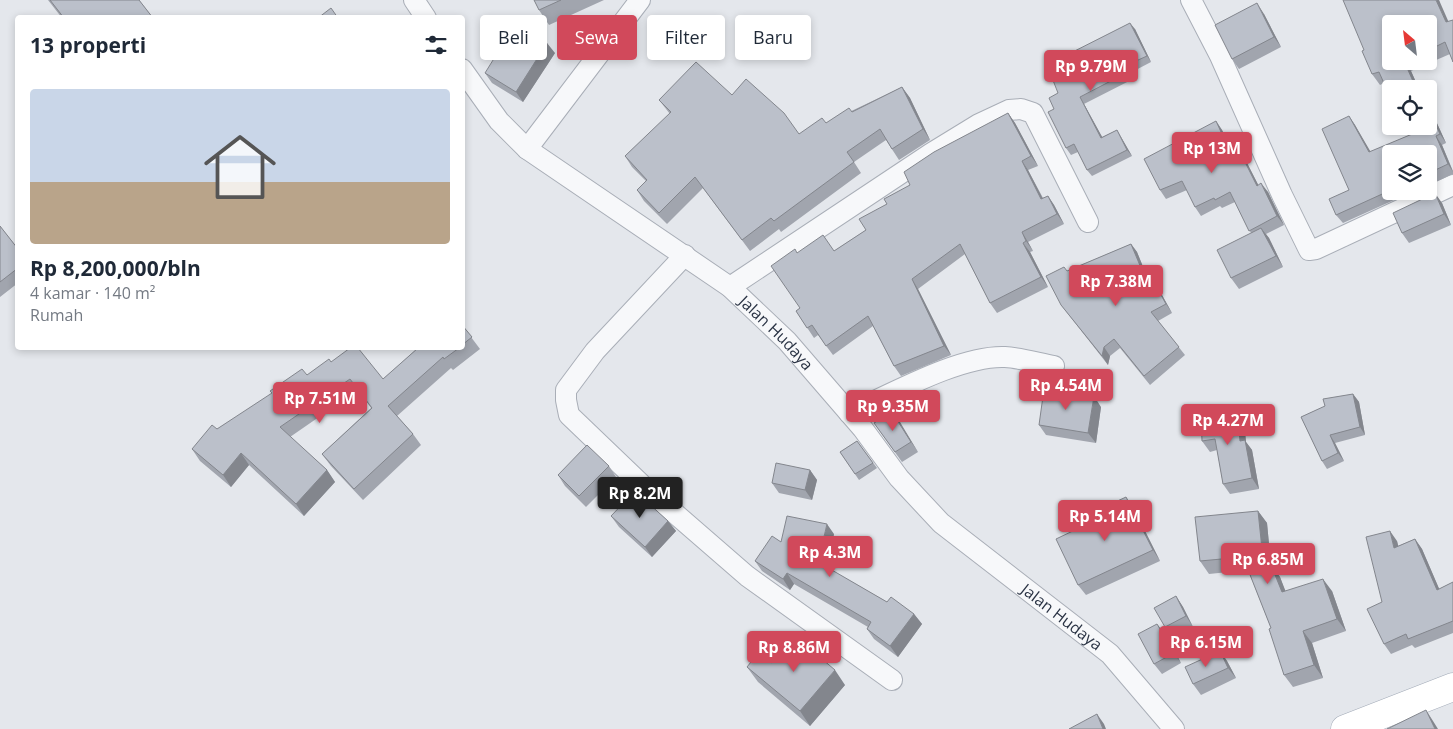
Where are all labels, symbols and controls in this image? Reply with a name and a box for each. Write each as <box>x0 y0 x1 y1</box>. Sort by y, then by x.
chip: Beli <box>480 15 547 60</box>
chip: Sewa <box>557 15 637 60</box>
chip: Filter <box>647 15 725 60</box>
chip: Baru <box>735 15 811 60</box>
north arrow <box>1382 15 1438 70</box>
map controls <box>1382 15 1437 200</box>
text: 13 properti <box>30 31 146 59</box>
icon: filters <box>422 31 450 59</box>
pin: Rp 9.79M <box>1039 49 1143 92</box>
text: Rp 9.79M <box>1055 55 1127 77</box>
button: locate <box>1382 80 1437 135</box>
icon: home <box>195 122 285 212</box>
pin: Rp 13M <box>1171 132 1253 174</box>
text: Rp 13M <box>1183 137 1241 159</box>
button: layers <box>1382 145 1437 200</box>
text: Rp 8,200,000/bln <box>30 254 201 282</box>
pin: Rp 7.38M <box>1064 264 1168 307</box>
text: Rp 7.38M <box>1080 270 1152 292</box>
text: 4 kamar · 140 m² <box>30 282 155 304</box>
street label: Jalan Hudaya <box>733 289 818 375</box>
text: Rumah <box>30 304 83 326</box>
pin: Rp 4.54M <box>1014 368 1118 411</box>
text: Rp 4.54M <box>1030 374 1102 396</box>
pin: Rp 7.51M <box>268 382 372 424</box>
text: Rp 7.51M <box>284 387 356 409</box>
pin: Rp 9.35M <box>841 390 945 432</box>
text: Rp 9.35M <box>857 395 929 417</box>
pin: Rp 4.27M <box>1176 404 1280 446</box>
text: Rp 4.27M <box>1192 409 1264 431</box>
pin: Rp 8.2M <box>594 476 686 519</box>
text: Rp 8.2M <box>609 482 671 504</box>
pin: Rp 5.14M <box>1053 500 1157 542</box>
text: Rp 5.14M <box>1069 505 1141 527</box>
pin: Rp 4.3M <box>784 536 876 578</box>
text: Rp 4.3M <box>799 541 861 563</box>
pin: Rp 6.85M <box>1216 542 1320 585</box>
text: Rp 6.85M <box>1232 548 1304 570</box>
street label: Jalan Hudaya <box>1015 577 1107 655</box>
pin: Rp 6.15M <box>1154 626 1258 668</box>
pin: Rp 8.86M <box>742 630 846 673</box>
text: Rp 6.15M <box>1170 631 1242 653</box>
text: Rp 8.86M <box>758 636 830 658</box>

